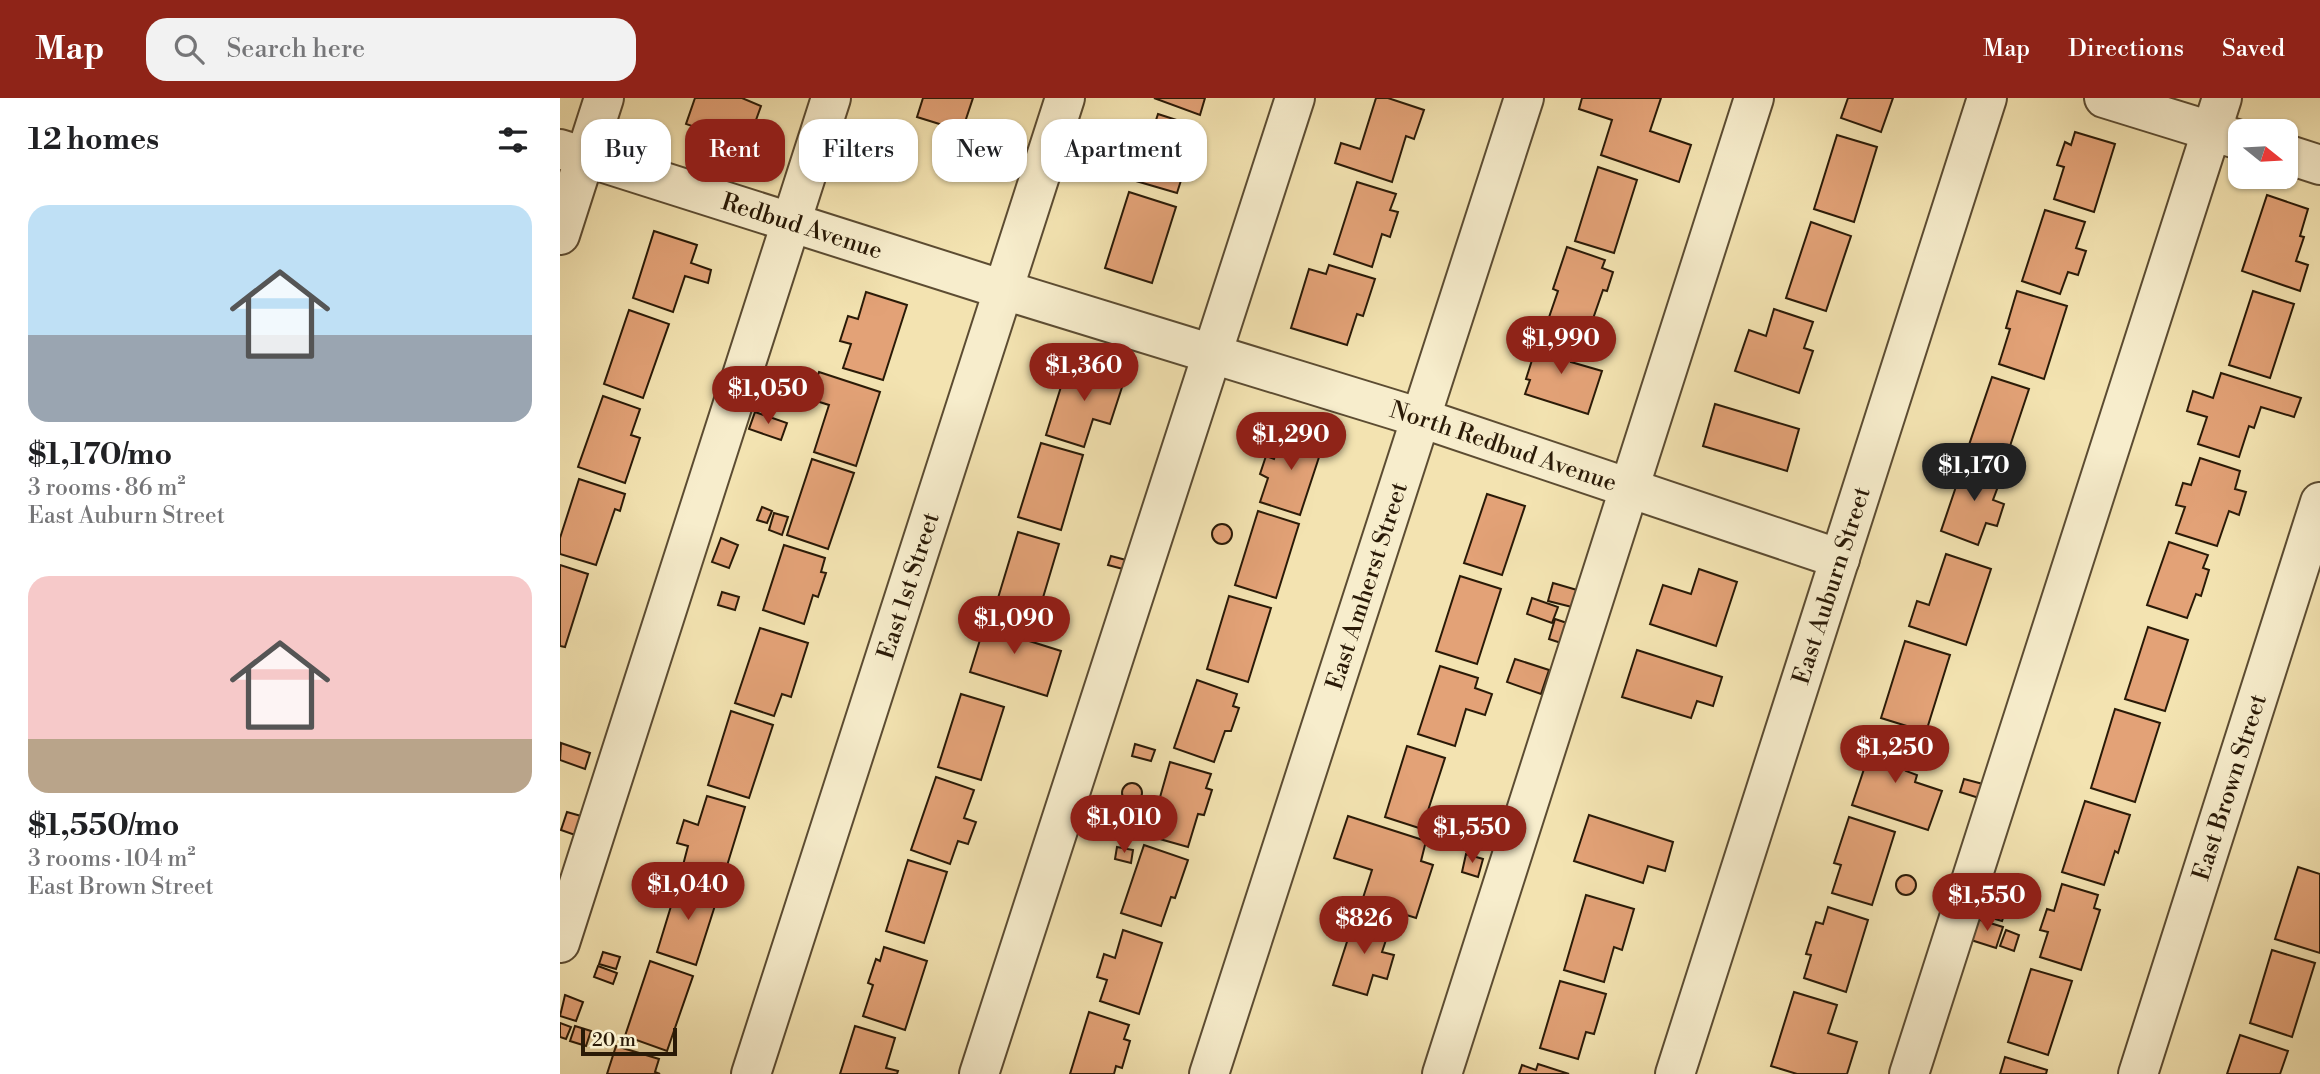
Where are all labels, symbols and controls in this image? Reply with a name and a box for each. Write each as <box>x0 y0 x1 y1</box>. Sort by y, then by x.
search box <box>146 18 636 81</box>
text: Map <box>35 29 104 70</box>
icon: search <box>170 30 208 68</box>
text: Search here <box>226 33 365 65</box>
text: Map <box>1983 34 2030 64</box>
text: Directions <box>2068 34 2184 64</box>
text: Saved <box>2222 34 2285 64</box>
chip: Buy <box>581 119 671 182</box>
chip: Rent <box>685 119 785 182</box>
chip: Filters <box>799 119 918 182</box>
chip: New <box>932 119 1027 182</box>
chip: Apartment <box>1041 119 1207 182</box>
north arrow <box>2228 119 2298 189</box>
map controls <box>2228 119 2298 189</box>
text: 12 homes <box>28 121 159 159</box>
icon: filters <box>494 121 532 159</box>
street label: Redbud Avenue <box>718 187 886 266</box>
icon: home <box>217 251 343 377</box>
pin: $1,990 <box>1504 316 1618 376</box>
text: $1,990 <box>1522 325 1600 353</box>
pin: $1,360 <box>1027 344 1141 403</box>
text: $1,360 <box>1045 352 1123 380</box>
pin: $1,050 <box>711 366 825 426</box>
text: $1,050 <box>728 375 808 403</box>
street label: North Redbud Avenue <box>1386 395 1620 499</box>
pin: $1,290 <box>1234 412 1348 472</box>
text: $1,290 <box>1252 421 1330 449</box>
text: $1,170/mo <box>28 436 172 474</box>
pin: $1,170 <box>1917 444 2031 503</box>
text: $1,170 <box>1938 452 2010 480</box>
text: 3 rooms · 86 m² <box>28 474 185 502</box>
street label: East Amherst Street <box>1320 478 1415 694</box>
street label: East Auburn Street <box>1787 483 1878 688</box>
text: East Auburn Street <box>28 502 225 530</box>
street label: East 1st Street <box>871 508 947 663</box>
pin: $1,090 <box>957 596 1071 656</box>
text: $1,090 <box>974 605 1054 633</box>
icon: home <box>217 622 343 748</box>
street label: East Brown Street <box>2187 690 2274 884</box>
pin: $1,250 <box>1838 726 1952 785</box>
text: $1,250 <box>1856 734 1934 762</box>
pin: $1,010 <box>1067 796 1181 855</box>
text: $1,010 <box>1086 804 1162 832</box>
pin: $1,550 <box>1415 806 1529 865</box>
text: $1,550/mo <box>28 807 180 845</box>
text: $1,550 <box>1433 814 1511 842</box>
text: 3 rooms · 104 m² <box>28 845 196 873</box>
pin: $1,040 <box>631 862 745 922</box>
text: $1,040 <box>648 871 728 899</box>
text: East Brown Street <box>28 873 214 901</box>
pin: $1,550 <box>1930 874 2044 933</box>
text: $1,550 <box>1948 882 2026 910</box>
pin: $826 <box>1323 896 1405 956</box>
text: $826 <box>1335 905 1393 933</box>
scale bar <box>581 1025 677 1057</box>
text: 20 m <box>592 1028 636 1052</box>

